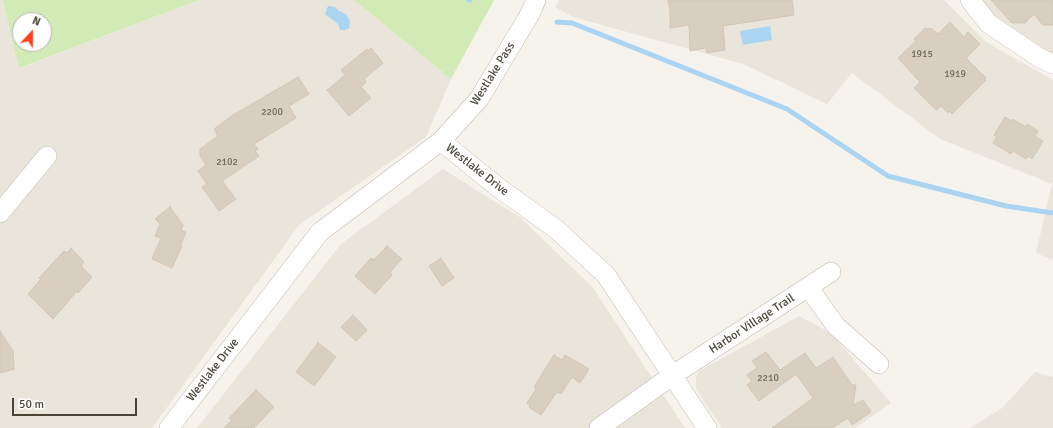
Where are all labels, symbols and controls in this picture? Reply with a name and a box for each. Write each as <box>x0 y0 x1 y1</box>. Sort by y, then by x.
north arrow <box>12 12 52 52</box>
text: N <box>30 14 42 29</box>
street label: Westlake Pass <box>468 39 518 109</box>
house number: 1915 <box>911 48 933 60</box>
house number: 1919 <box>944 68 966 80</box>
house number: 2200 <box>261 106 283 118</box>
street label: Westlake Drive <box>443 141 511 199</box>
house number: 2102 <box>216 156 238 168</box>
street label: Harbor Village Trail <box>707 291 797 357</box>
street label: Westlake Drive <box>184 336 242 404</box>
house number: 2210 <box>757 372 779 384</box>
scale bar <box>14 390 139 416</box>
text: 50 m <box>19 397 44 412</box>

